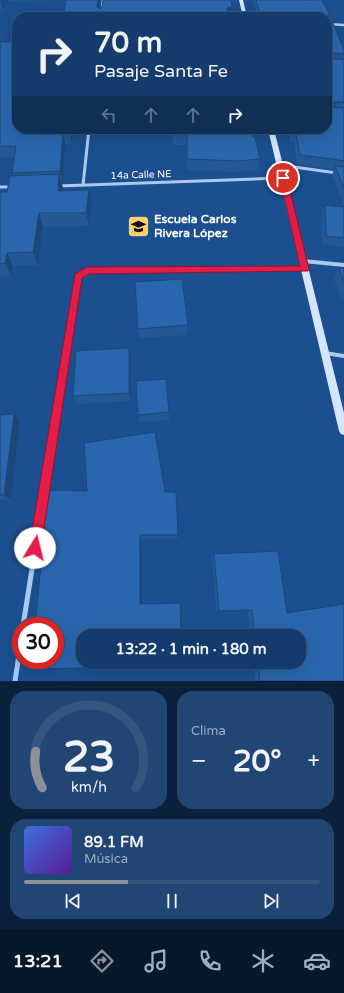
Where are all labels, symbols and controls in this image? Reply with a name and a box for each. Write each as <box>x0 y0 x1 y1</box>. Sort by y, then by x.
text: 70 m <box>94 26 162 60</box>
icon: right <box>28 28 80 80</box>
text: Pasaje Santa Fe <box>94 60 228 82</box>
icon: left <box>98 104 120 126</box>
icon: ahead <box>140 104 162 126</box>
icon: ahead <box>182 104 204 126</box>
icon: right <box>224 104 246 126</box>
pin <box>266 161 300 195</box>
icon: arrive <box>272 167 294 189</box>
street label: 14a Calle NE <box>110 168 172 182</box>
place label: Escuela Carlos Rivera López <box>154 212 237 241</box>
school or university icon: Escuela Carlos Rivera López <box>126 213 152 239</box>
position arrow <box>14 527 56 569</box>
speed limit sign: 30 <box>12 617 64 669</box>
text: 13:22 · 1 min · 180 m <box>116 640 266 658</box>
text: Clima <box>191 723 226 739</box>
text: 23 <box>62 733 115 783</box>
text: 20° <box>233 743 282 780</box>
text: − <box>191 748 207 774</box>
text: + <box>308 748 320 774</box>
text: km/h <box>71 779 106 796</box>
text: 89.1 FM <box>84 833 144 851</box>
text: Música <box>84 851 128 867</box>
icon: previous <box>62 890 84 912</box>
icon: pause <box>161 890 183 912</box>
icon: next <box>260 890 282 912</box>
icon: directions <box>88 947 116 975</box>
icon: music <box>142 947 170 975</box>
icon: phone <box>196 947 224 975</box>
icon: climate <box>249 947 277 975</box>
icon: car <box>303 947 331 975</box>
text: 13:21 <box>13 950 63 972</box>

